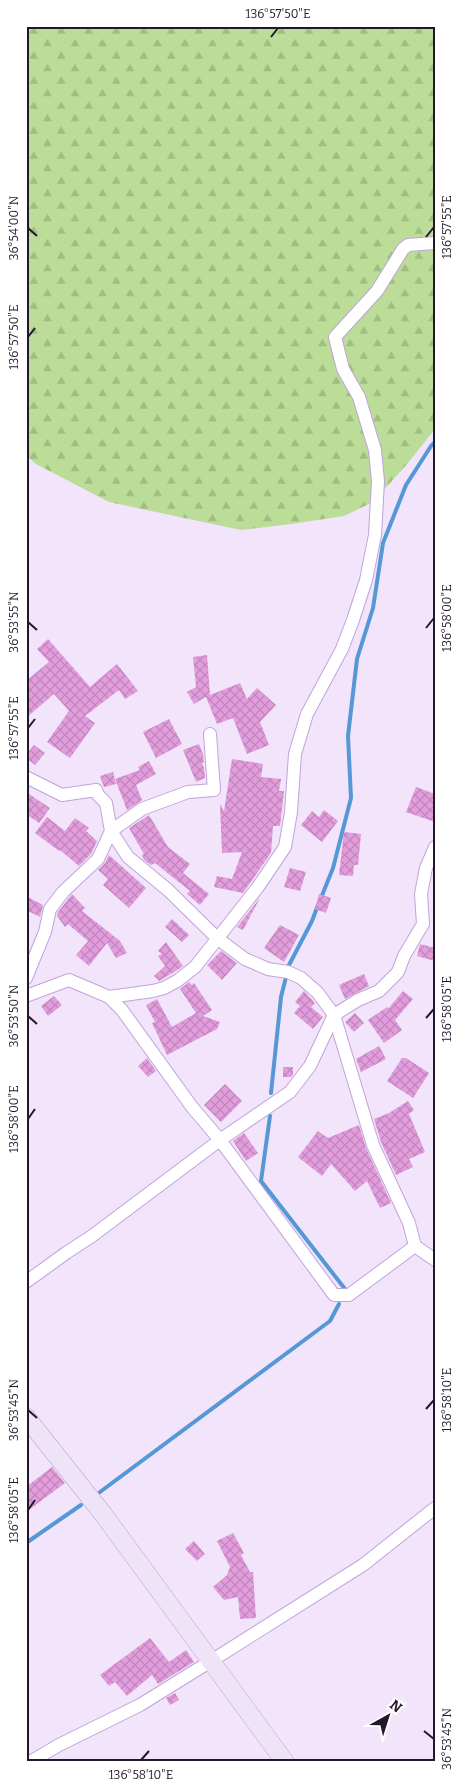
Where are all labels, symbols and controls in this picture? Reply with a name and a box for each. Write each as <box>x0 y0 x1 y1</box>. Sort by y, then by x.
text: 136°57'50"E <box>246 7 310 21</box>
text: 36°54'00"N <box>7 195 21 260</box>
text: 136°57'55"E <box>440 195 454 259</box>
text: 136°57'50"E <box>7 305 21 369</box>
text: 136°58'00"E <box>440 584 454 652</box>
text: 36°53'55"N <box>7 591 21 653</box>
text: 136°57'55"E <box>7 696 21 760</box>
text: 136°58'05"E <box>440 976 454 1042</box>
text: 36°53'50"N <box>7 984 21 1047</box>
text: 136°58'00"E <box>7 1085 21 1153</box>
text: 136°58'10"E <box>440 1368 454 1432</box>
text: 36°53'45"N <box>7 1379 21 1441</box>
text: 136°58'05"E <box>7 1477 21 1543</box>
north arrow <box>364 1690 414 1740</box>
text: N <box>386 1696 406 1716</box>
text: 36°53'45"N <box>440 1708 454 1770</box>
text: 136°58'10"E <box>109 1768 173 1782</box>

